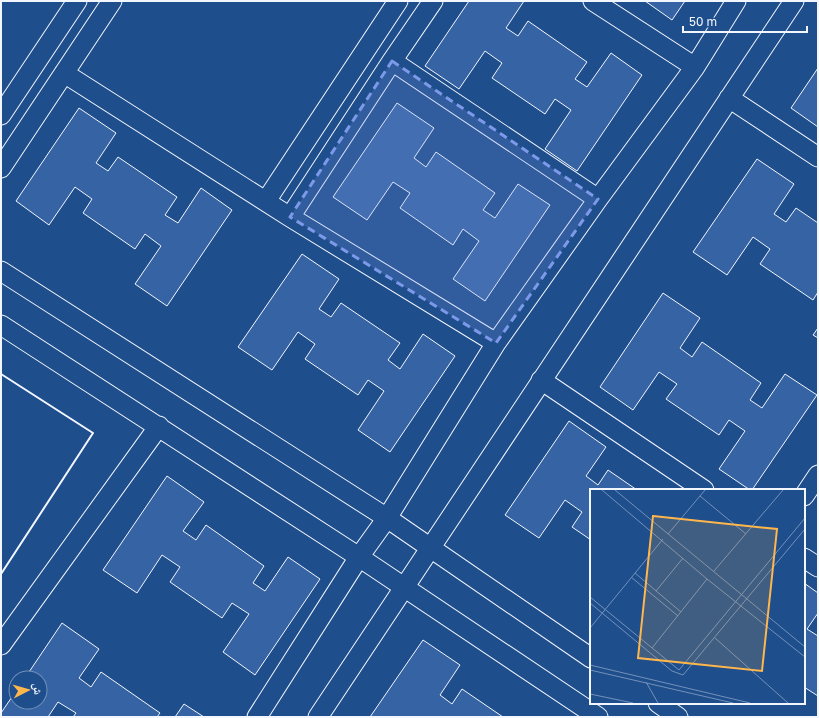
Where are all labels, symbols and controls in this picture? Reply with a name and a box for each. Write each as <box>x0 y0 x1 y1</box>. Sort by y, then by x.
scale bar <box>683 8 807 34</box>
text: 50 m <box>689 14 717 29</box>
inset map <box>590 489 805 704</box>
north arrow <box>8 670 48 710</box>
text: ش <box>29 682 46 696</box>

